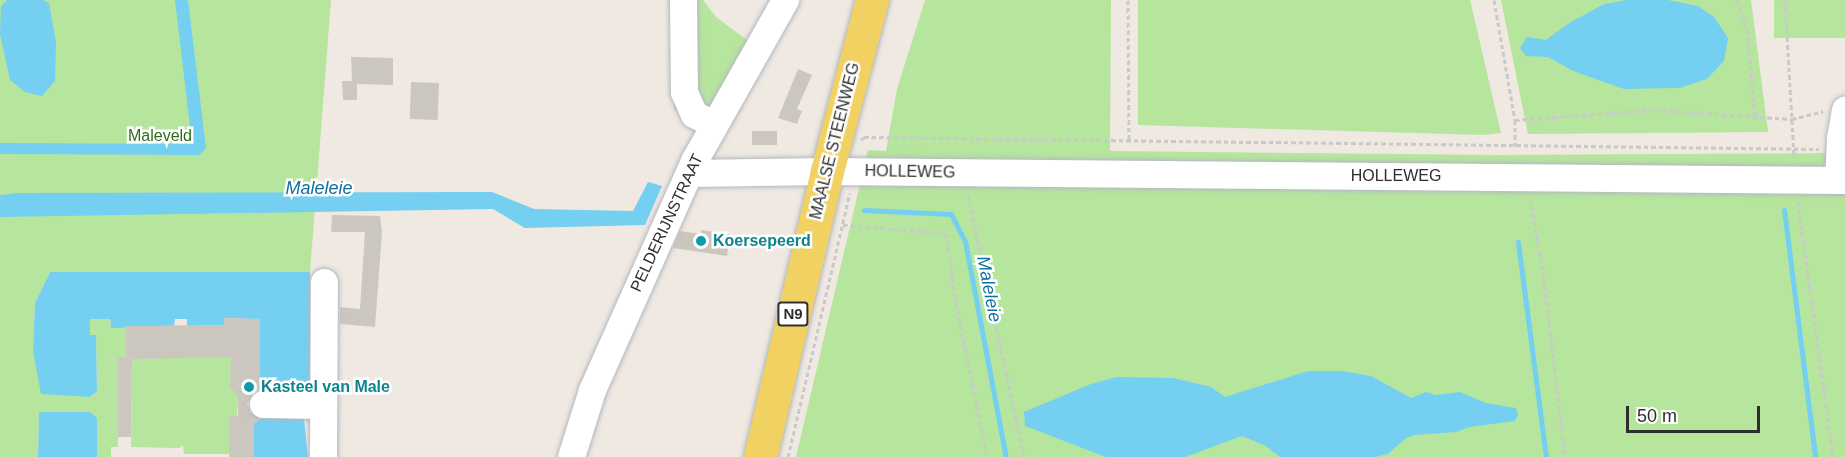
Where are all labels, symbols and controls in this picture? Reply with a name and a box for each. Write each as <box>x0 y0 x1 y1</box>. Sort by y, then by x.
street label: MAALSE STEENWEG <box>806 61 864 221</box>
park label: Maleveld <box>128 126 192 146</box>
street label: PELDERIJNSTRAAT <box>627 151 707 295</box>
street label: HOLLEWEG <box>864 162 956 182</box>
street label: HOLLEWEG <box>1351 166 1441 186</box>
water label: Maleleie <box>285 177 353 199</box>
place label: Koersepeerd <box>713 231 811 251</box>
marker: Koersepeerd <box>694 234 708 248</box>
water label: Maleleie <box>972 254 1006 324</box>
road number: N9 <box>776 302 810 326</box>
place label: Kasteel van Male <box>261 377 390 397</box>
marker: Kasteel van Male <box>242 380 256 394</box>
scale bar <box>1629 394 1762 432</box>
text: 50 m <box>1637 406 1677 426</box>

